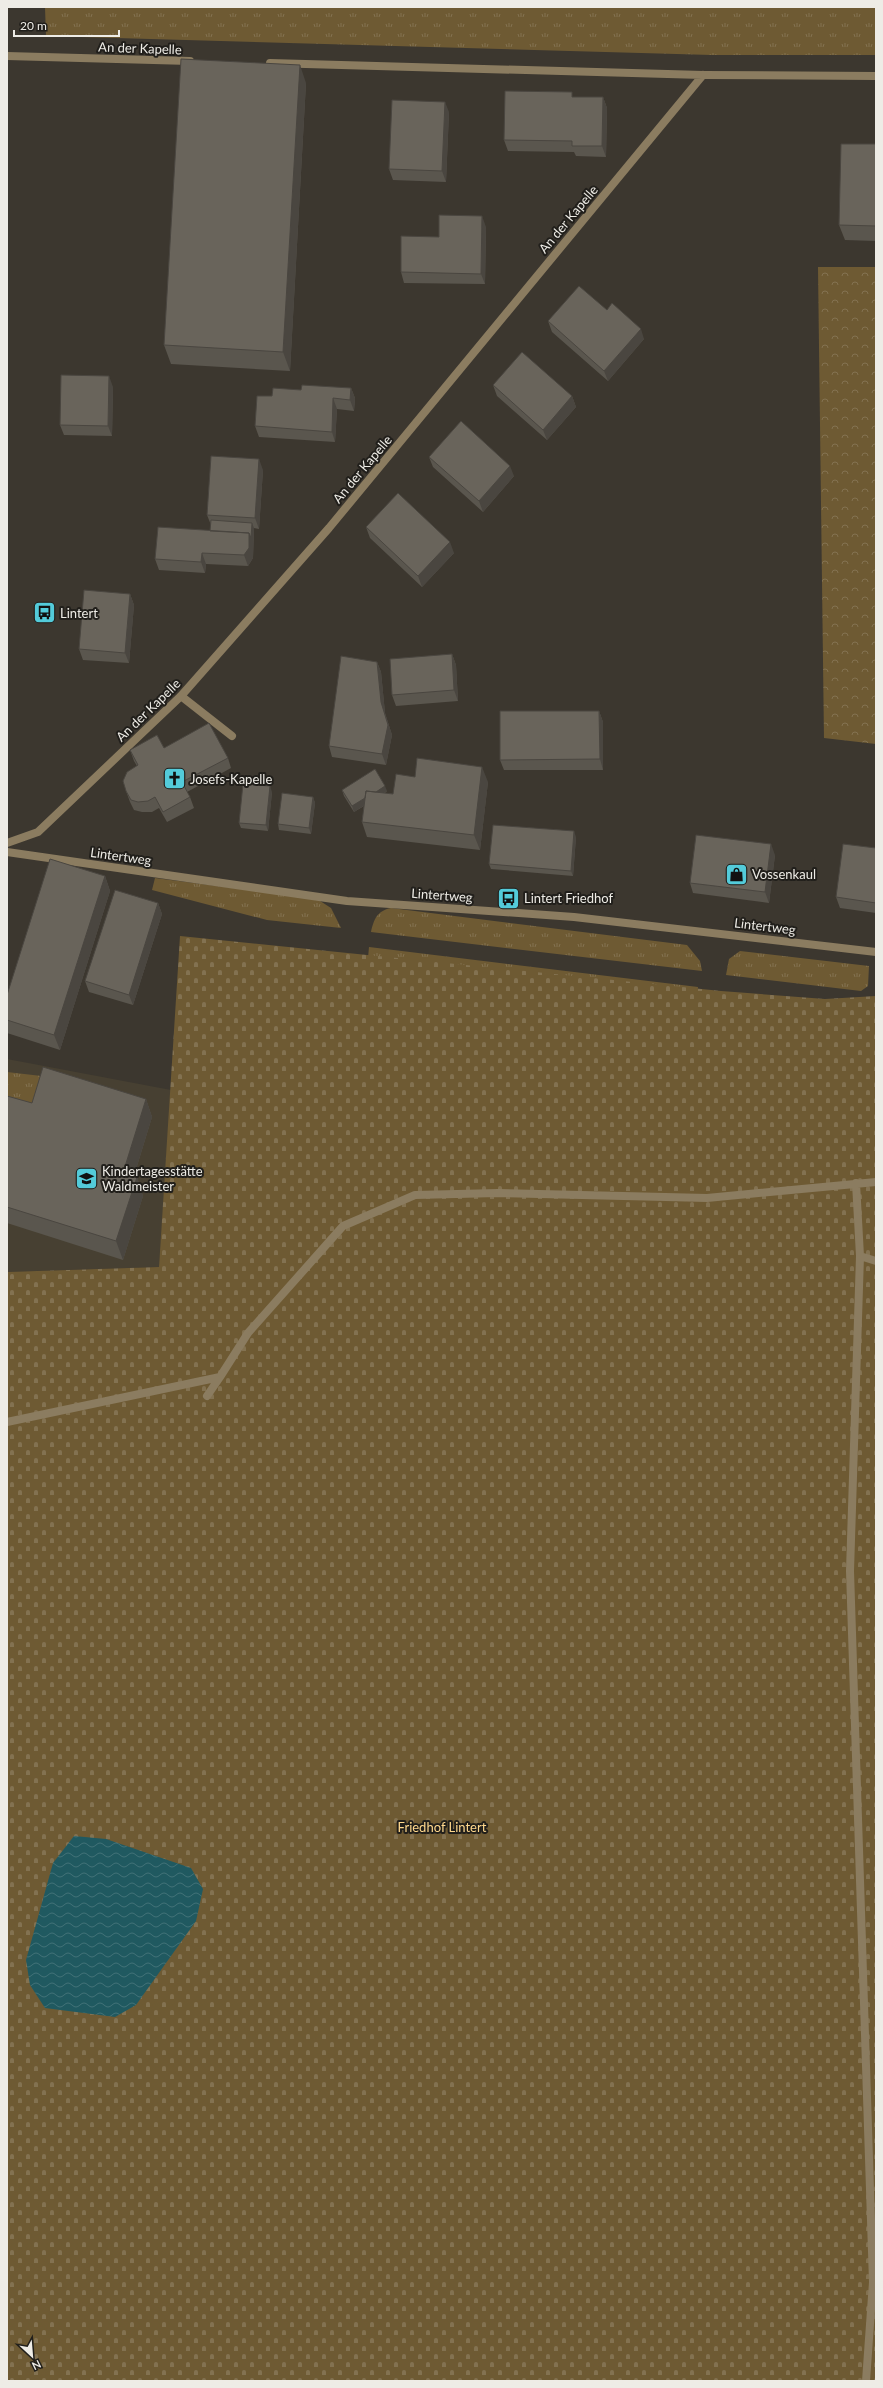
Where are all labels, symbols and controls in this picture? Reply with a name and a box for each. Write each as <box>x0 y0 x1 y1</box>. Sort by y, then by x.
scale bar <box>14 12 119 38</box>
text: 20 m <box>20 18 47 33</box>
street label: An der Kapelle <box>98 39 182 57</box>
street label: An der Kapelle <box>535 182 601 256</box>
street label: An der Kapelle <box>329 432 395 506</box>
bus stop icon: Lintert <box>31 600 57 626</box>
place label: Lintert <box>60 605 98 621</box>
street label: An der Kapelle <box>112 675 184 745</box>
church icon: Josefs-Kapelle <box>161 766 187 792</box>
place label: Josefs-Kapelle <box>190 771 272 787</box>
street label: Lintertweg <box>89 844 153 868</box>
shop icon: Vossenkaul <box>724 861 750 887</box>
place label: Vossenkaul <box>752 866 816 882</box>
street label: Lintertweg <box>411 885 474 905</box>
bus stop icon: Lintert Friedhof <box>495 885 521 911</box>
place label: Lintert Friedhof <box>524 890 613 906</box>
street label: Lintertweg <box>733 914 797 938</box>
place label: Kindertagesstätte Waldmeister <box>102 1163 203 1194</box>
school or university icon: Kindertagesstätte Waldmeister <box>73 1165 99 1191</box>
park label: Friedhof Lintert <box>398 1819 487 1835</box>
north arrow <box>12 2336 52 2376</box>
text: N <box>30 2358 43 2373</box>

